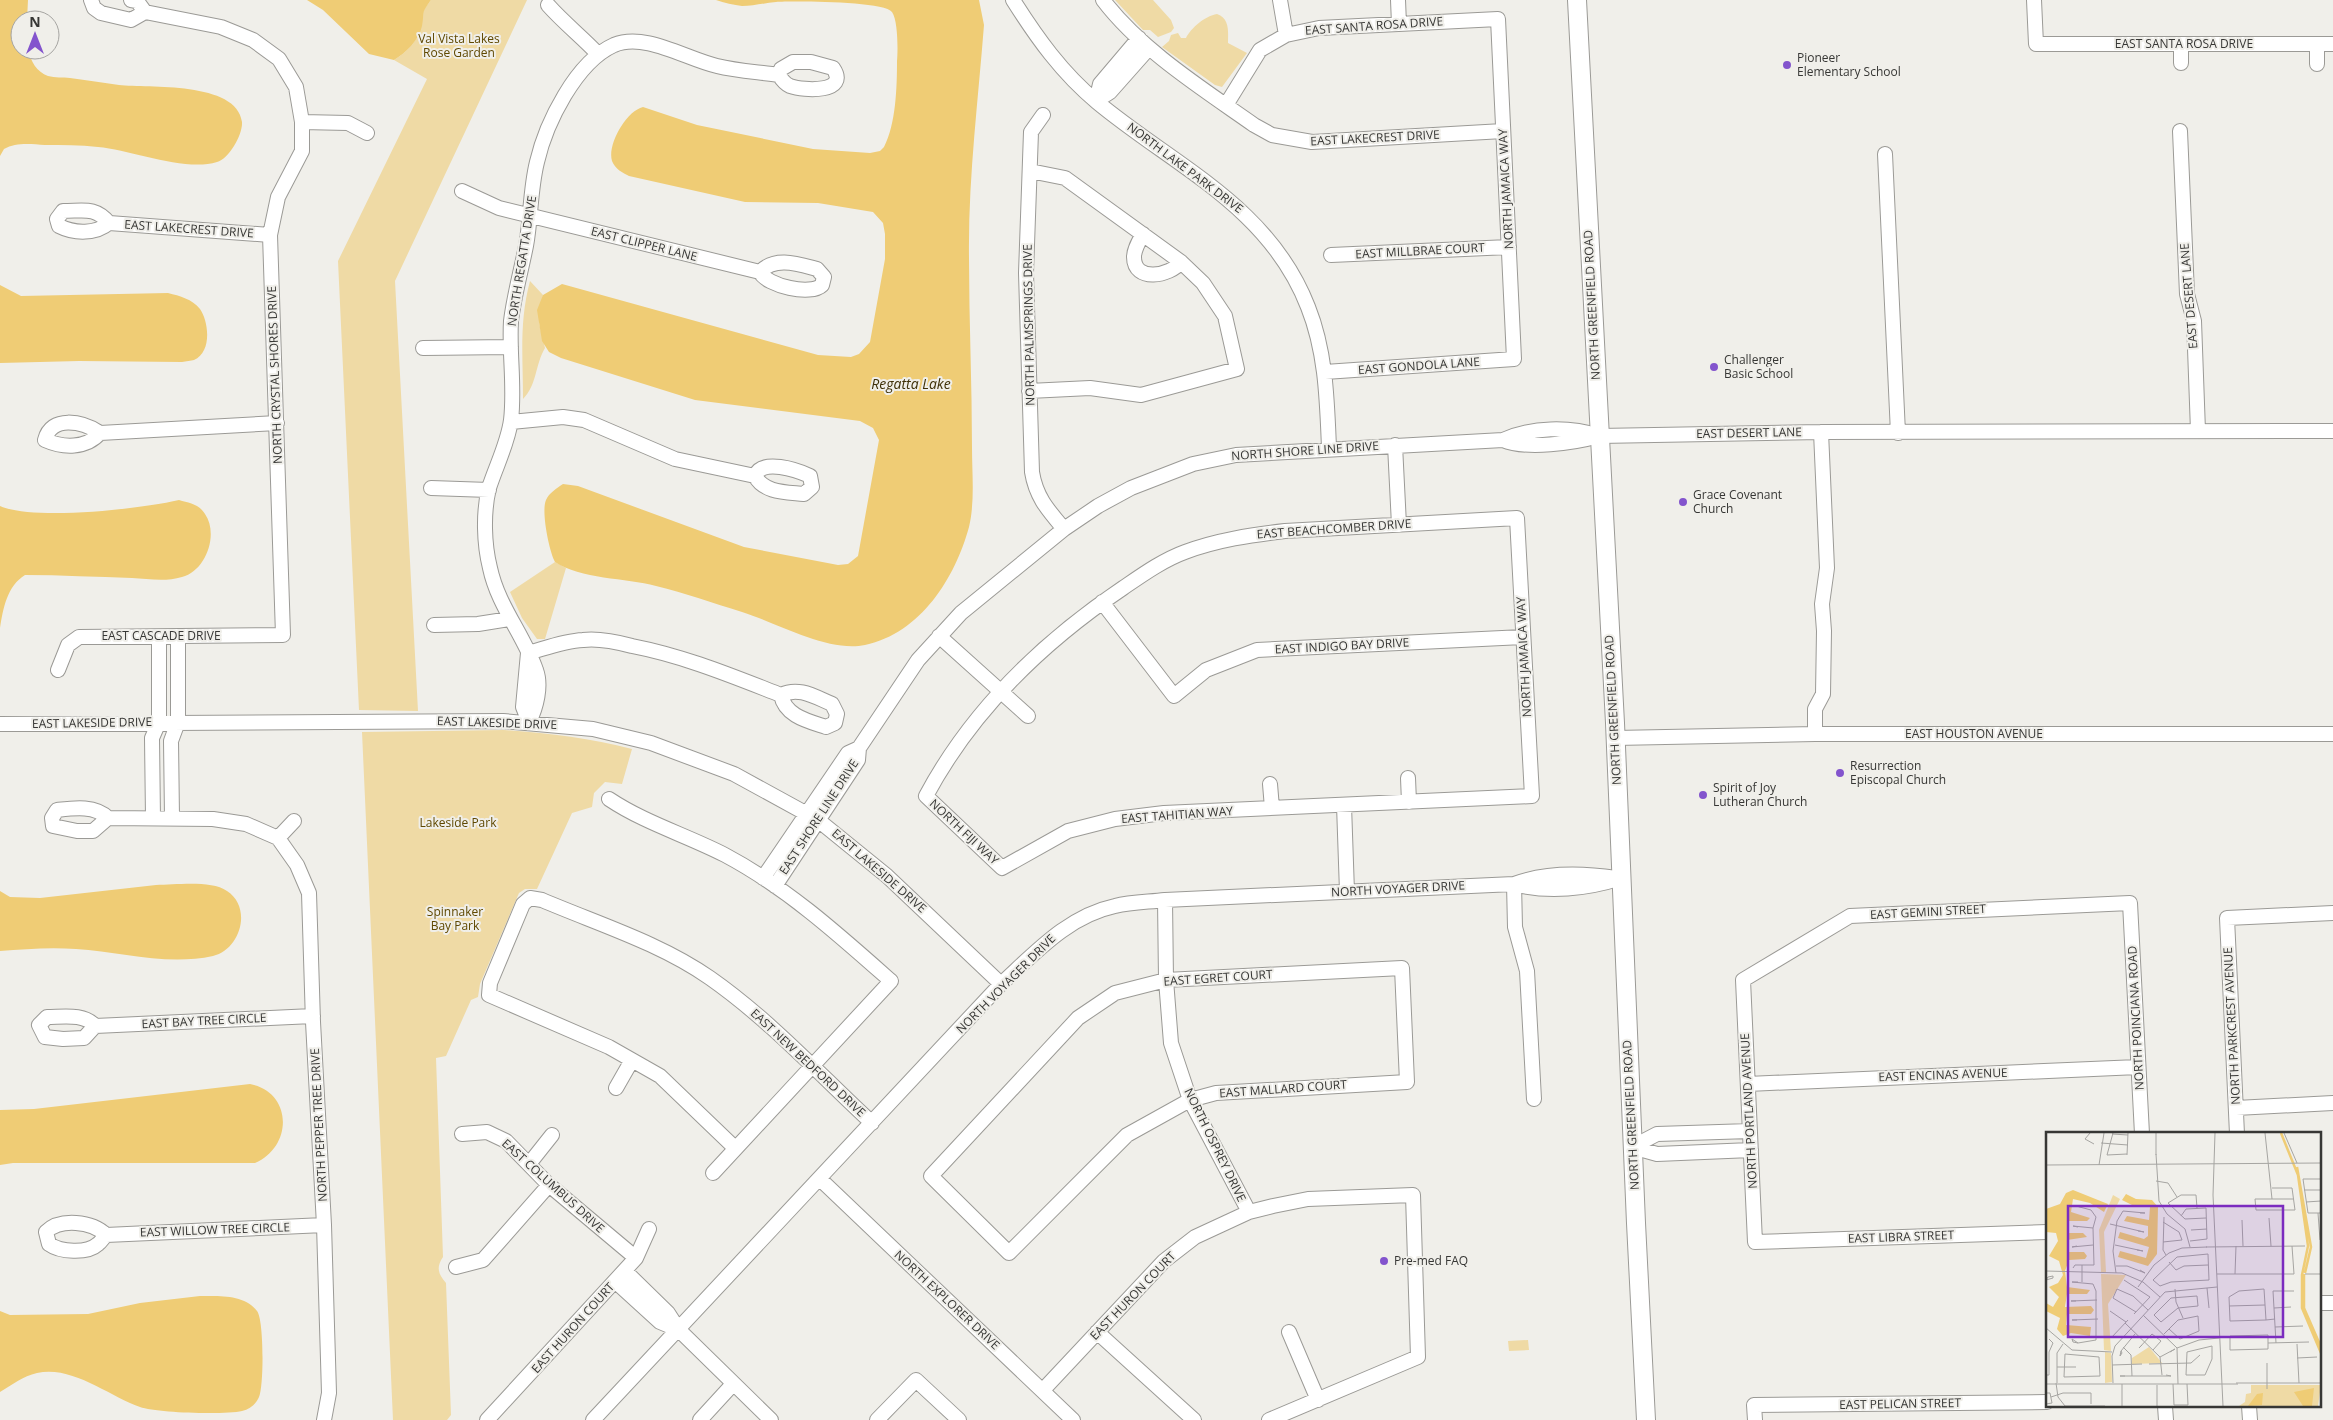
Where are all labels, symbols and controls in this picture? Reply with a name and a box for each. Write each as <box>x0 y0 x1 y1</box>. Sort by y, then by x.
north arrow <box>10 10 60 60</box>
text: N <box>29 12 41 31</box>
street label: EAST SANTA ROSA DRIVE <box>1304 12 1444 39</box>
park label: Val Vista Lakes Rose Garden <box>418 30 500 61</box>
street label: EAST SANTA ROSA DRIVE <box>2115 35 2253 52</box>
place label: Pioneer Elementary School <box>1797 49 1901 80</box>
marker: Pioneer Elementary School <box>1781 59 1793 71</box>
street label: NORTH LAKE PARK DRIVE <box>1124 118 1247 217</box>
street label: EAST LAKECREST DRIVE <box>1310 126 1440 149</box>
street label: NORTH JAMAICA WAY <box>1494 128 1517 250</box>
street label: NORTH REGATTA DRIVE <box>503 194 540 327</box>
street label: EAST LAKECREST DRIVE <box>124 215 254 242</box>
street label: EAST CLIPPER LANE <box>589 222 699 265</box>
street label: NORTH GREENFIELD ROAD <box>1579 230 1604 380</box>
street label: EAST MILLBRAE COURT <box>1355 239 1485 262</box>
street label: EAST DESERT LANE <box>2175 243 2202 350</box>
street label: NORTH PALMSPRINGS DRIVE <box>1019 244 1038 406</box>
street label: NORTH CRYSTAL SHORES DRIVE <box>263 286 286 464</box>
place label: Challenger Basic School <box>1724 351 1793 382</box>
street label: EAST GONDOLA LANE <box>1357 353 1481 378</box>
marker: Challenger Basic School <box>1708 361 1720 373</box>
water label: Regatta Lake <box>871 374 951 393</box>
street label: EAST DESERT LANE <box>1696 423 1802 442</box>
street label: NORTH SHORE LINE DRIVE <box>1231 437 1379 464</box>
place label: Grace Covenant Church <box>1693 486 1782 517</box>
marker: Grace Covenant Church <box>1677 496 1689 508</box>
street label: EAST BEACHCOMBER DRIVE <box>1256 515 1412 542</box>
street label: NORTH JAMAICA WAY <box>1512 596 1535 718</box>
street label: EAST CASCADE DRIVE <box>101 627 221 644</box>
street label: EAST INDIGO BAY DRIVE <box>1274 633 1410 658</box>
street label: NORTH GREENFIELD ROAD <box>1600 635 1625 785</box>
street label: EAST LAKESIDE DRIVE <box>437 712 557 733</box>
street label: EAST LAKESIDE DRIVE <box>32 713 152 732</box>
street label: EAST HOUSTON AVENUE <box>1905 725 2043 742</box>
street label: EAST SHORE LINE DRIVE <box>775 756 862 878</box>
place label: Resurrection Episcopal Church <box>1850 757 1946 788</box>
marker: Resurrection Episcopal Church <box>1834 767 1846 779</box>
place label: Spirit of Joy Lutheran Church <box>1713 779 1807 810</box>
marker: Spirit of Joy Lutheran Church <box>1697 789 1709 801</box>
street label: NORTH FIJI WAY <box>926 795 1003 868</box>
street label: EAST TAHITIAN WAY <box>1120 802 1234 827</box>
park label: Lakeside Park <box>419 814 497 831</box>
street label: EAST LAKESIDE DRIVE <box>828 825 930 916</box>
street label: NORTH VOYAGER DRIVE <box>1330 876 1465 901</box>
street label: EAST GEMINI STREET <box>1870 900 1987 923</box>
park label: Spinnaker Bay Park <box>427 903 483 934</box>
street label: NORTH VOYAGER DRIVE <box>952 930 1059 1037</box>
street label: NORTH POINCIANA ROAD <box>2123 945 2148 1091</box>
street label: NORTH PARKCREST AVENUE <box>2219 947 2244 1105</box>
street label: EAST EGRET COURT <box>1163 965 1274 990</box>
street label: EAST NEW BEDFORD DRIVE <box>747 1005 870 1121</box>
street label: EAST BAY TREE CIRCLE <box>141 1009 267 1032</box>
street label: NORTH PORTLAND AVENUE <box>1736 1033 1761 1189</box>
street label: NORTH GREENFIELD ROAD <box>1618 1040 1643 1190</box>
street label: NORTH PEPPER TREE DRIVE <box>306 1048 331 1202</box>
street label: EAST ENCINAS AVENUE <box>1878 1064 2008 1085</box>
street label: EAST MALLARD COURT <box>1219 1076 1348 1101</box>
street label: NORTH OSPREY DRIVE <box>1180 1085 1250 1205</box>
inset map <box>2046 1132 2320 1408</box>
street label: EAST COLUMBUS DRIVE <box>498 1135 608 1236</box>
street label: EAST WILLOW TREE CIRCLE <box>140 1218 290 1241</box>
street label: EAST LIBRA STREET <box>1847 1226 1955 1247</box>
street label: NORTH EXPLORER DRIVE <box>891 1246 1004 1353</box>
street label: EAST HURON COURT <box>1086 1247 1180 1344</box>
place label: Pre-med FAQ <box>1394 1252 1468 1269</box>
marker: Pre-med FAQ <box>1378 1255 1390 1267</box>
street label: EAST HURON COURT <box>527 1278 618 1377</box>
street label: EAST PELICAN STREET <box>1839 1394 1961 1413</box>

